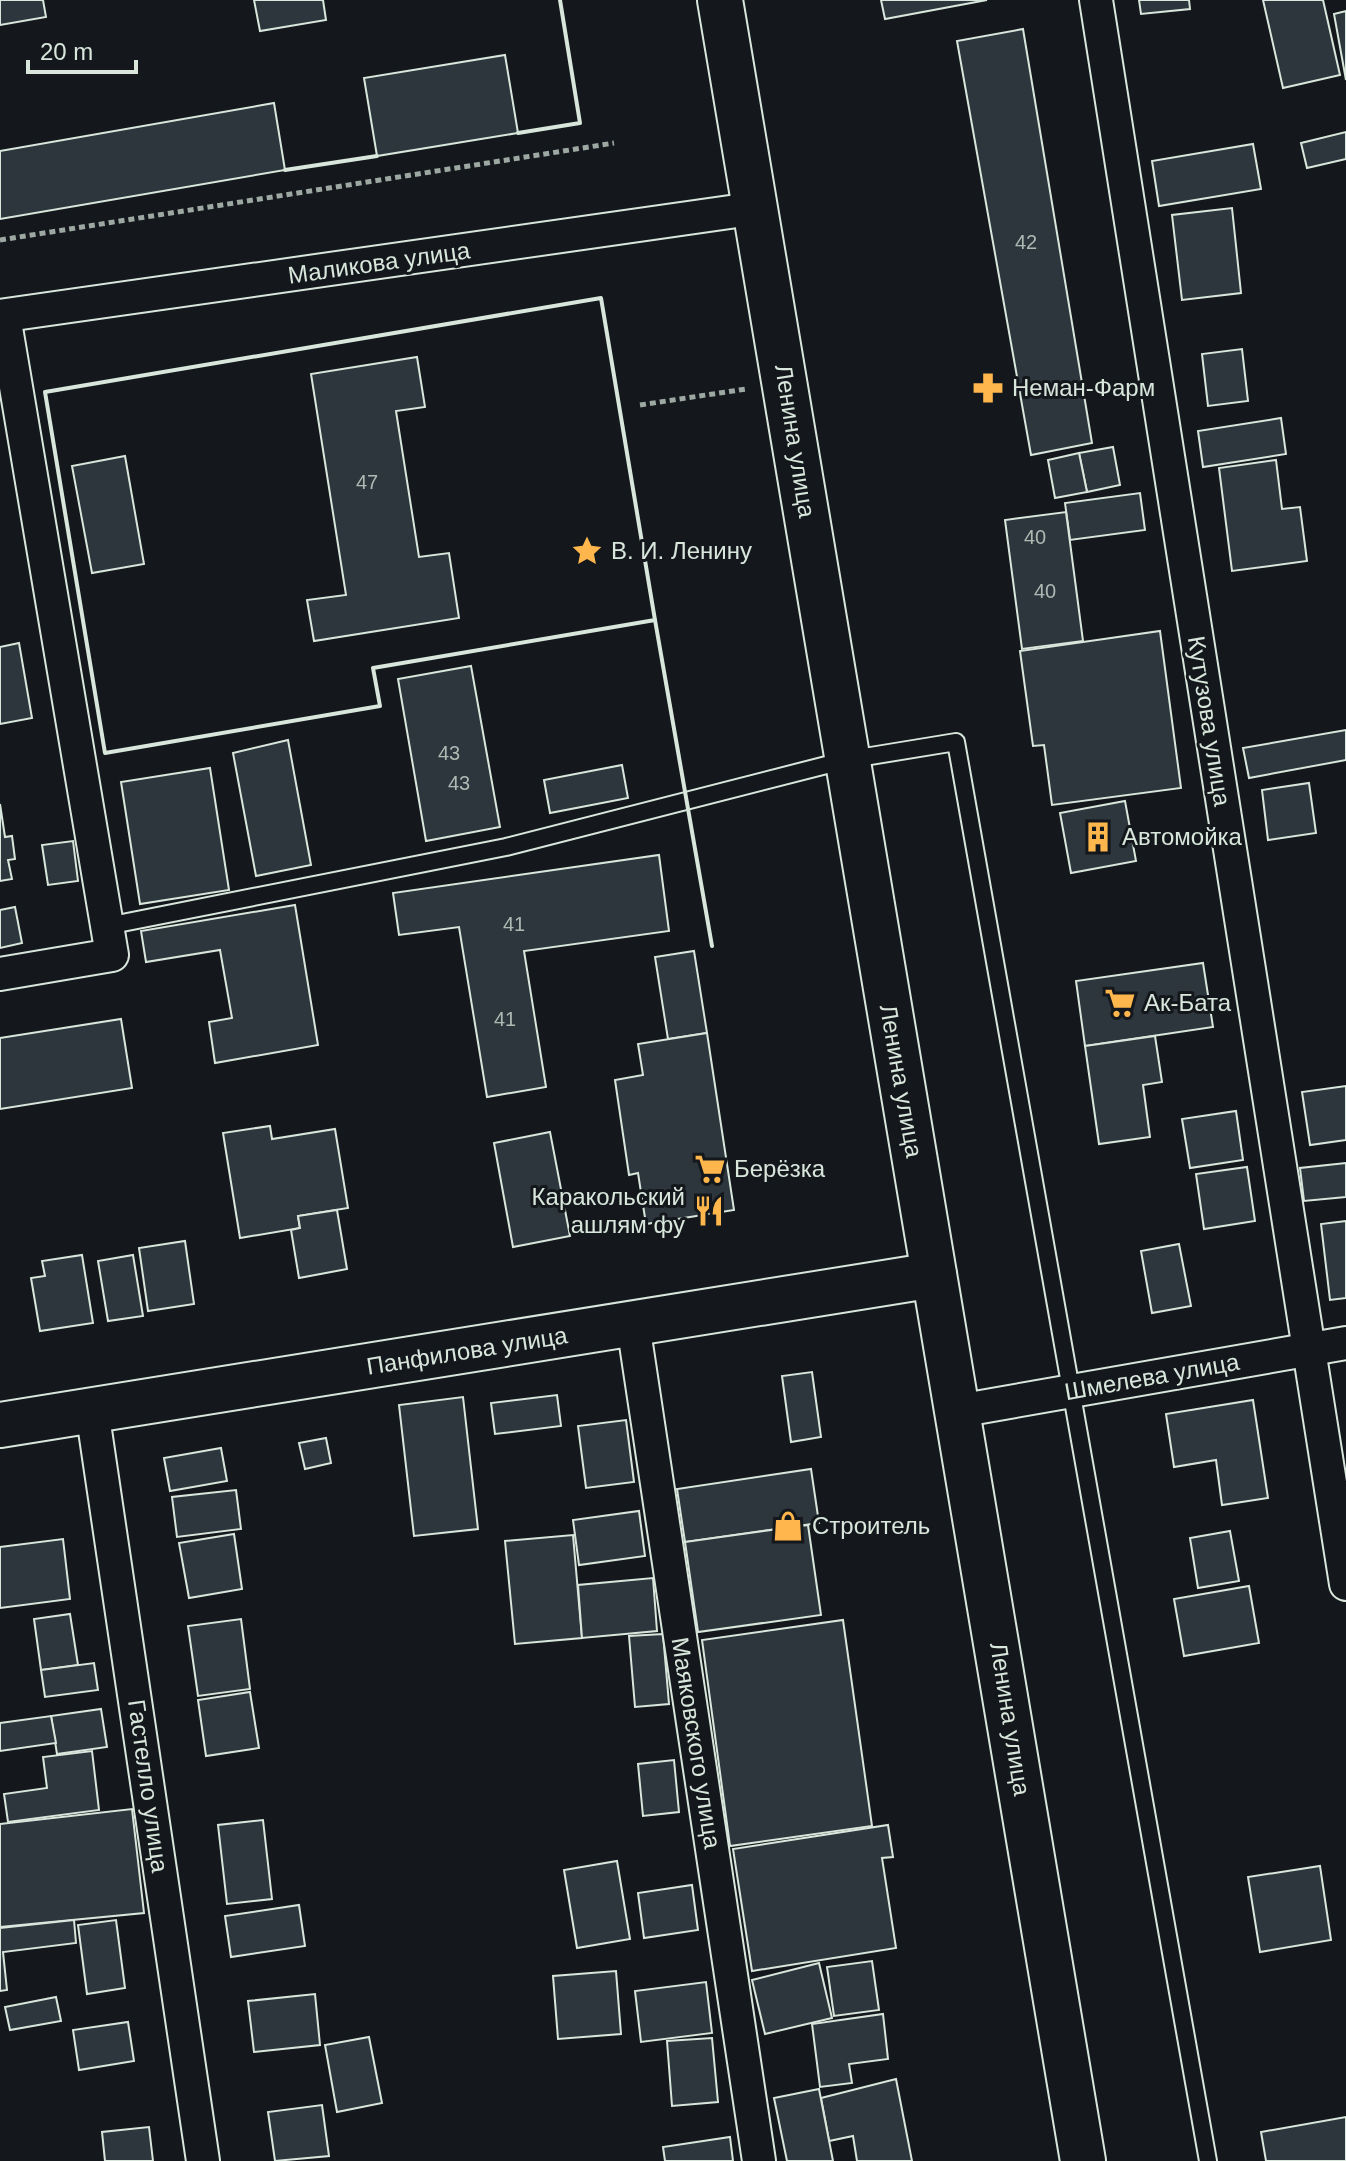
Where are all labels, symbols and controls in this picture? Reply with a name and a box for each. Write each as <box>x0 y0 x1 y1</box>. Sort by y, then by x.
scale bar <box>28 24 136 74</box>
text: 20 m <box>40 38 93 65</box>
house number: 42 <box>1015 231 1037 253</box>
street label: Маликова улица <box>286 236 472 289</box>
street label: Ленина улица <box>770 362 821 520</box>
pharmacy icon: Неман-Фарм <box>971 371 1005 405</box>
place label: Неман-Фарм <box>1012 374 1155 401</box>
house number: 47 <box>356 471 378 493</box>
house number: 40 <box>1024 526 1046 548</box>
place icon: В. И. Ленину <box>570 534 604 568</box>
place label: В. И. Ленину <box>611 537 752 564</box>
house number: 40 <box>1034 580 1056 602</box>
street label: Кутузова улица <box>1183 634 1236 809</box>
house number: 43 <box>438 742 460 764</box>
house number: 43 <box>448 772 470 794</box>
building icon: Автомойка <box>1081 820 1115 854</box>
place label: Автомойка <box>1122 823 1243 850</box>
house number: 41 <box>503 913 525 935</box>
supermarket icon: Ак-Бата <box>1103 986 1137 1020</box>
place label: Ак-Бата <box>1144 989 1232 1016</box>
street label: Ленина улица <box>875 1002 928 1160</box>
house number: 41 <box>494 1008 516 1030</box>
supermarket icon: Берёзка <box>693 1152 727 1186</box>
place label: Берёзка <box>734 1155 826 1182</box>
place label: Каракольский ашлям фу <box>532 1183 685 1238</box>
restaurant icon: Каракольский ашлям фу <box>692 1194 726 1228</box>
street label: Панфилова улица <box>365 1321 570 1380</box>
street label: Шмелева улица <box>1062 1348 1242 1405</box>
shop icon: Строитель <box>771 1509 805 1543</box>
place label: Строитель <box>812 1512 930 1539</box>
street label: Маяковского улица <box>666 1635 727 1851</box>
street label: Ленина улица <box>985 1640 1036 1798</box>
street label: Гастелло улица <box>123 1698 174 1875</box>

